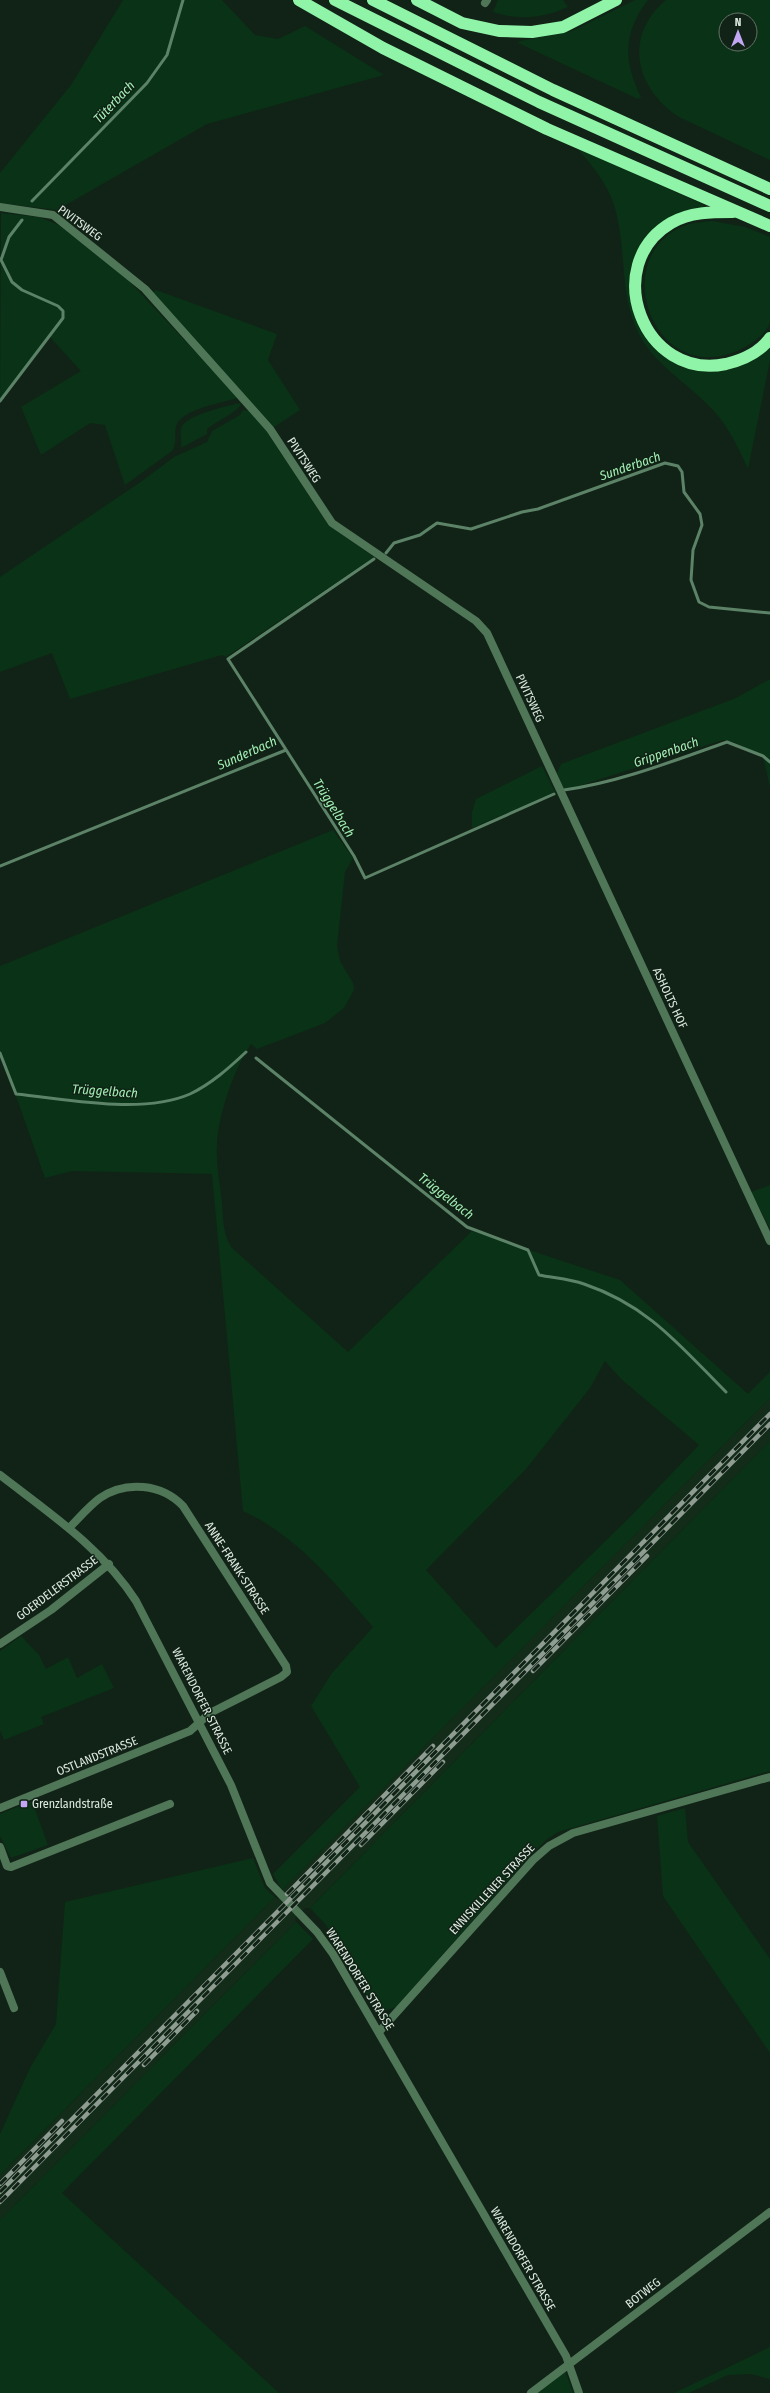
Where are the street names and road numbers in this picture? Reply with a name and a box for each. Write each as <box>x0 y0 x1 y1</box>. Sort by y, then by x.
street label: PIVITSWEG <box>55 202 105 244</box>
street label: PIVITSWEG <box>284 435 324 485</box>
street label: PIVITSWEG <box>513 672 547 724</box>
street label: ASHOLTS HOF <box>650 965 691 1031</box>
street label: ANNE-FRANK-STRASSE <box>202 1519 272 1617</box>
street label: GOERDELERSTRASSE <box>14 1553 101 1623</box>
street label: WARENDORFER STRASSE <box>169 1645 235 1757</box>
street label: OSTLANDSTRASSE <box>54 1733 140 1779</box>
street label: ENNISKILLENER STRASSE <box>446 1841 538 1937</box>
street label: WARENDORFER STRASSE <box>323 1925 397 2033</box>
street label: WARENDORFER STRASSE <box>488 2205 559 2314</box>
street label: BOTWEG <box>623 2275 663 2311</box>

